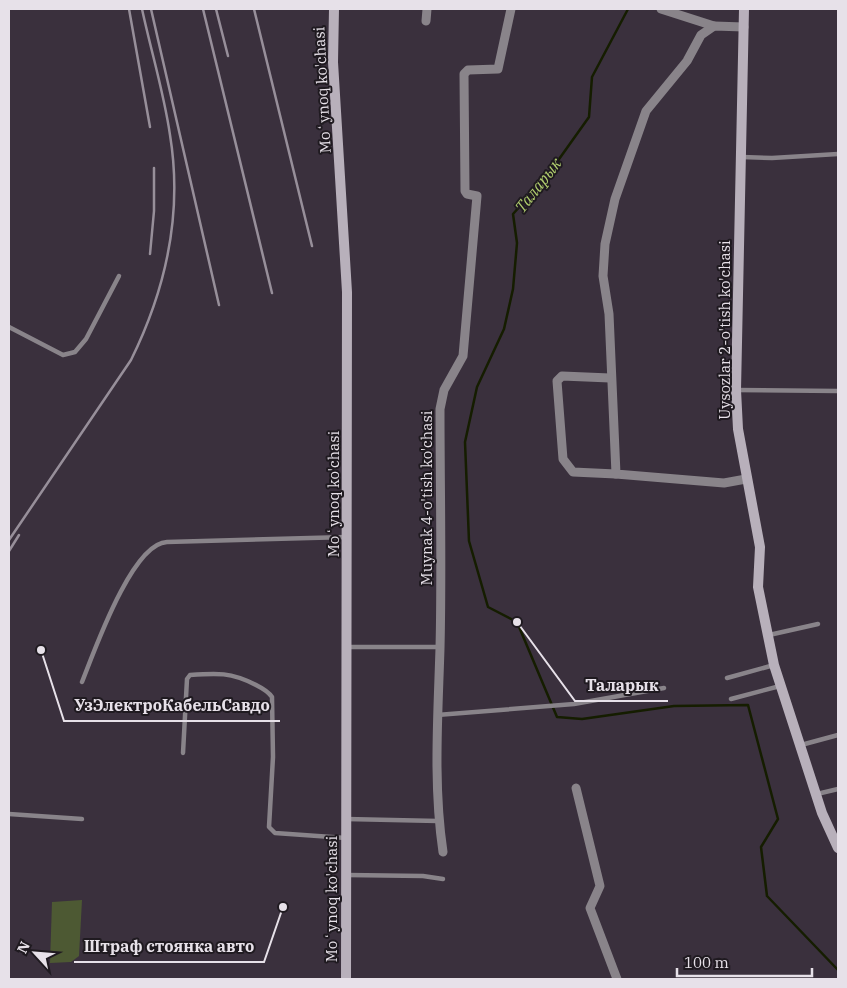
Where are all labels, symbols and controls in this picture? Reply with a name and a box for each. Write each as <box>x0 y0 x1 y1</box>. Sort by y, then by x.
street label: Moʻynoq ko'chasi <box>309 26 335 154</box>
water label: Таларык <box>510 153 566 216</box>
street label: Uysozlar 2-o'tish ko'chasi <box>715 240 734 420</box>
street label: Muynak 4-o'tish ko'chasi <box>417 410 436 585</box>
street label: Moʻynoq ko'chasi <box>324 430 343 557</box>
callout: Таларык <box>575 670 668 701</box>
text: Таларык <box>585 675 659 695</box>
callout: УзЭлектроКабельСавдо <box>64 690 280 721</box>
text: УзЭлектроКабельСавдо <box>74 695 270 715</box>
street label: Moʻynoq ko'chasi <box>322 835 341 962</box>
north arrow <box>10 928 60 978</box>
callout: Штраф стоянка авто <box>74 931 264 962</box>
text: Штраф стоянка авто <box>84 936 254 956</box>
text: N <box>13 938 34 956</box>
scale bar <box>677 946 812 978</box>
text: 100 m <box>684 953 729 972</box>

